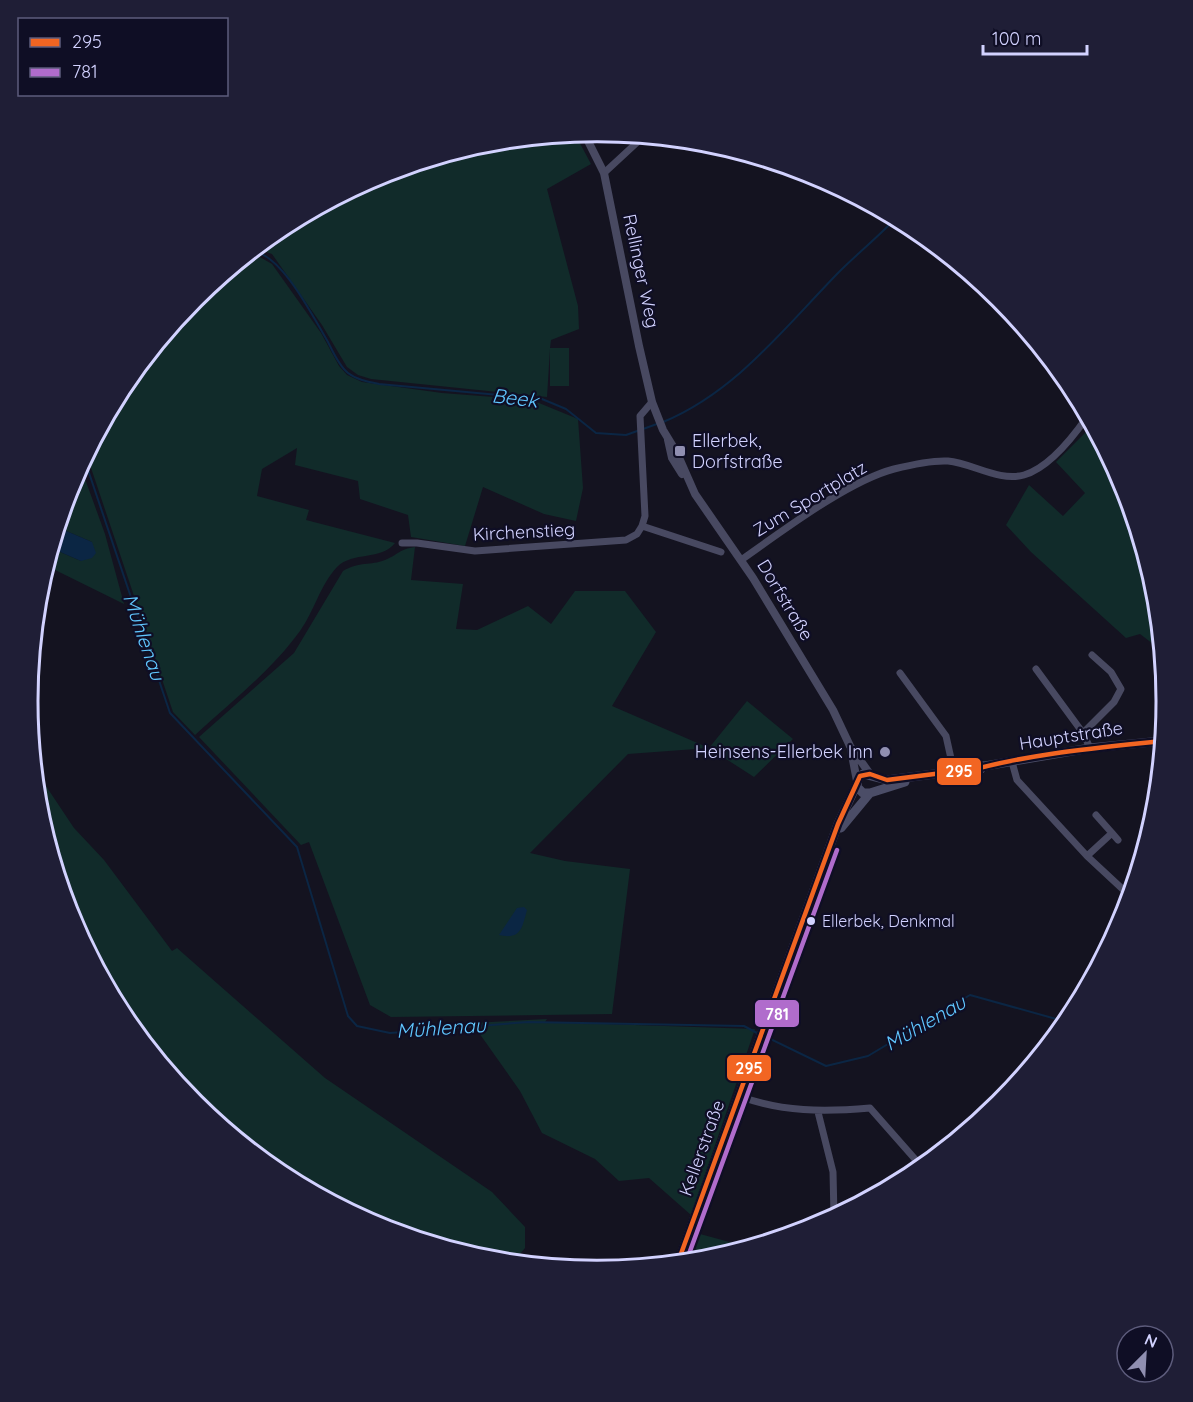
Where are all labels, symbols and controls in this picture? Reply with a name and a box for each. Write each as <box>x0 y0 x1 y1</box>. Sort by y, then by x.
legend <box>18 18 228 96</box>
scale bar <box>983 18 1086 56</box>
text: 100 m <box>992 27 1041 50</box>
text: 295 <box>72 30 102 53</box>
text: 781 <box>72 60 98 83</box>
street label: Rellinger Weg <box>618 212 665 330</box>
water label: Beek <box>491 382 542 413</box>
place label: Ellerbek, Dorfstraße <box>692 429 783 473</box>
marker: Ellerbek, Dorfstraße <box>673 444 687 458</box>
street label: Zum Sportplatz <box>749 456 871 542</box>
street label: Kirchenstieg <box>472 517 576 546</box>
street label: Dorfstraße <box>752 555 819 645</box>
water label: Mühlenau <box>118 590 171 685</box>
street label: Hauptstraße <box>1017 716 1124 755</box>
place label: Heinsens-Ellerbek Inn <box>695 740 873 763</box>
marker: Heinsens-Ellerbek Inn <box>878 745 892 759</box>
line badge: 295 <box>936 757 982 786</box>
text: 295 <box>945 761 973 781</box>
place label: Ellerbek, Denkmal <box>822 911 955 931</box>
marker: Ellerbek, Denkmal <box>805 915 817 927</box>
water label: Mühlenau <box>880 988 971 1056</box>
line badge: 781 <box>754 999 800 1028</box>
text: 781 <box>765 1004 789 1024</box>
water label: Mühlenau <box>395 1012 488 1043</box>
line badge: 295 <box>726 1054 772 1082</box>
text: 295 <box>735 1058 763 1078</box>
street label: Kellerstraße <box>674 1097 730 1199</box>
north arrow <box>1115 1324 1175 1384</box>
text: N <box>1142 1329 1161 1352</box>

